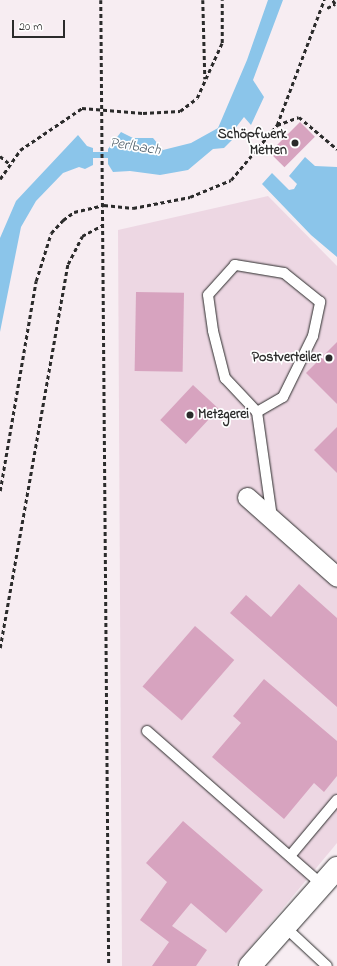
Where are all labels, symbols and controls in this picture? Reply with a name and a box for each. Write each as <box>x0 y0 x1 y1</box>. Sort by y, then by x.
scale bar <box>14 12 67 38</box>
text: 20 m <box>19 18 42 36</box>
place label: Schöpfwerk Metten <box>218 127 287 160</box>
water label: Perlbach <box>108 134 162 160</box>
marker: Schöpfwerk Metten <box>290 138 300 148</box>
place label: Postverteiler <box>252 350 321 366</box>
marker: Postverteiler <box>324 353 334 363</box>
place label: Metzgerei <box>198 407 249 423</box>
marker: Metzgerei <box>185 410 195 420</box>

